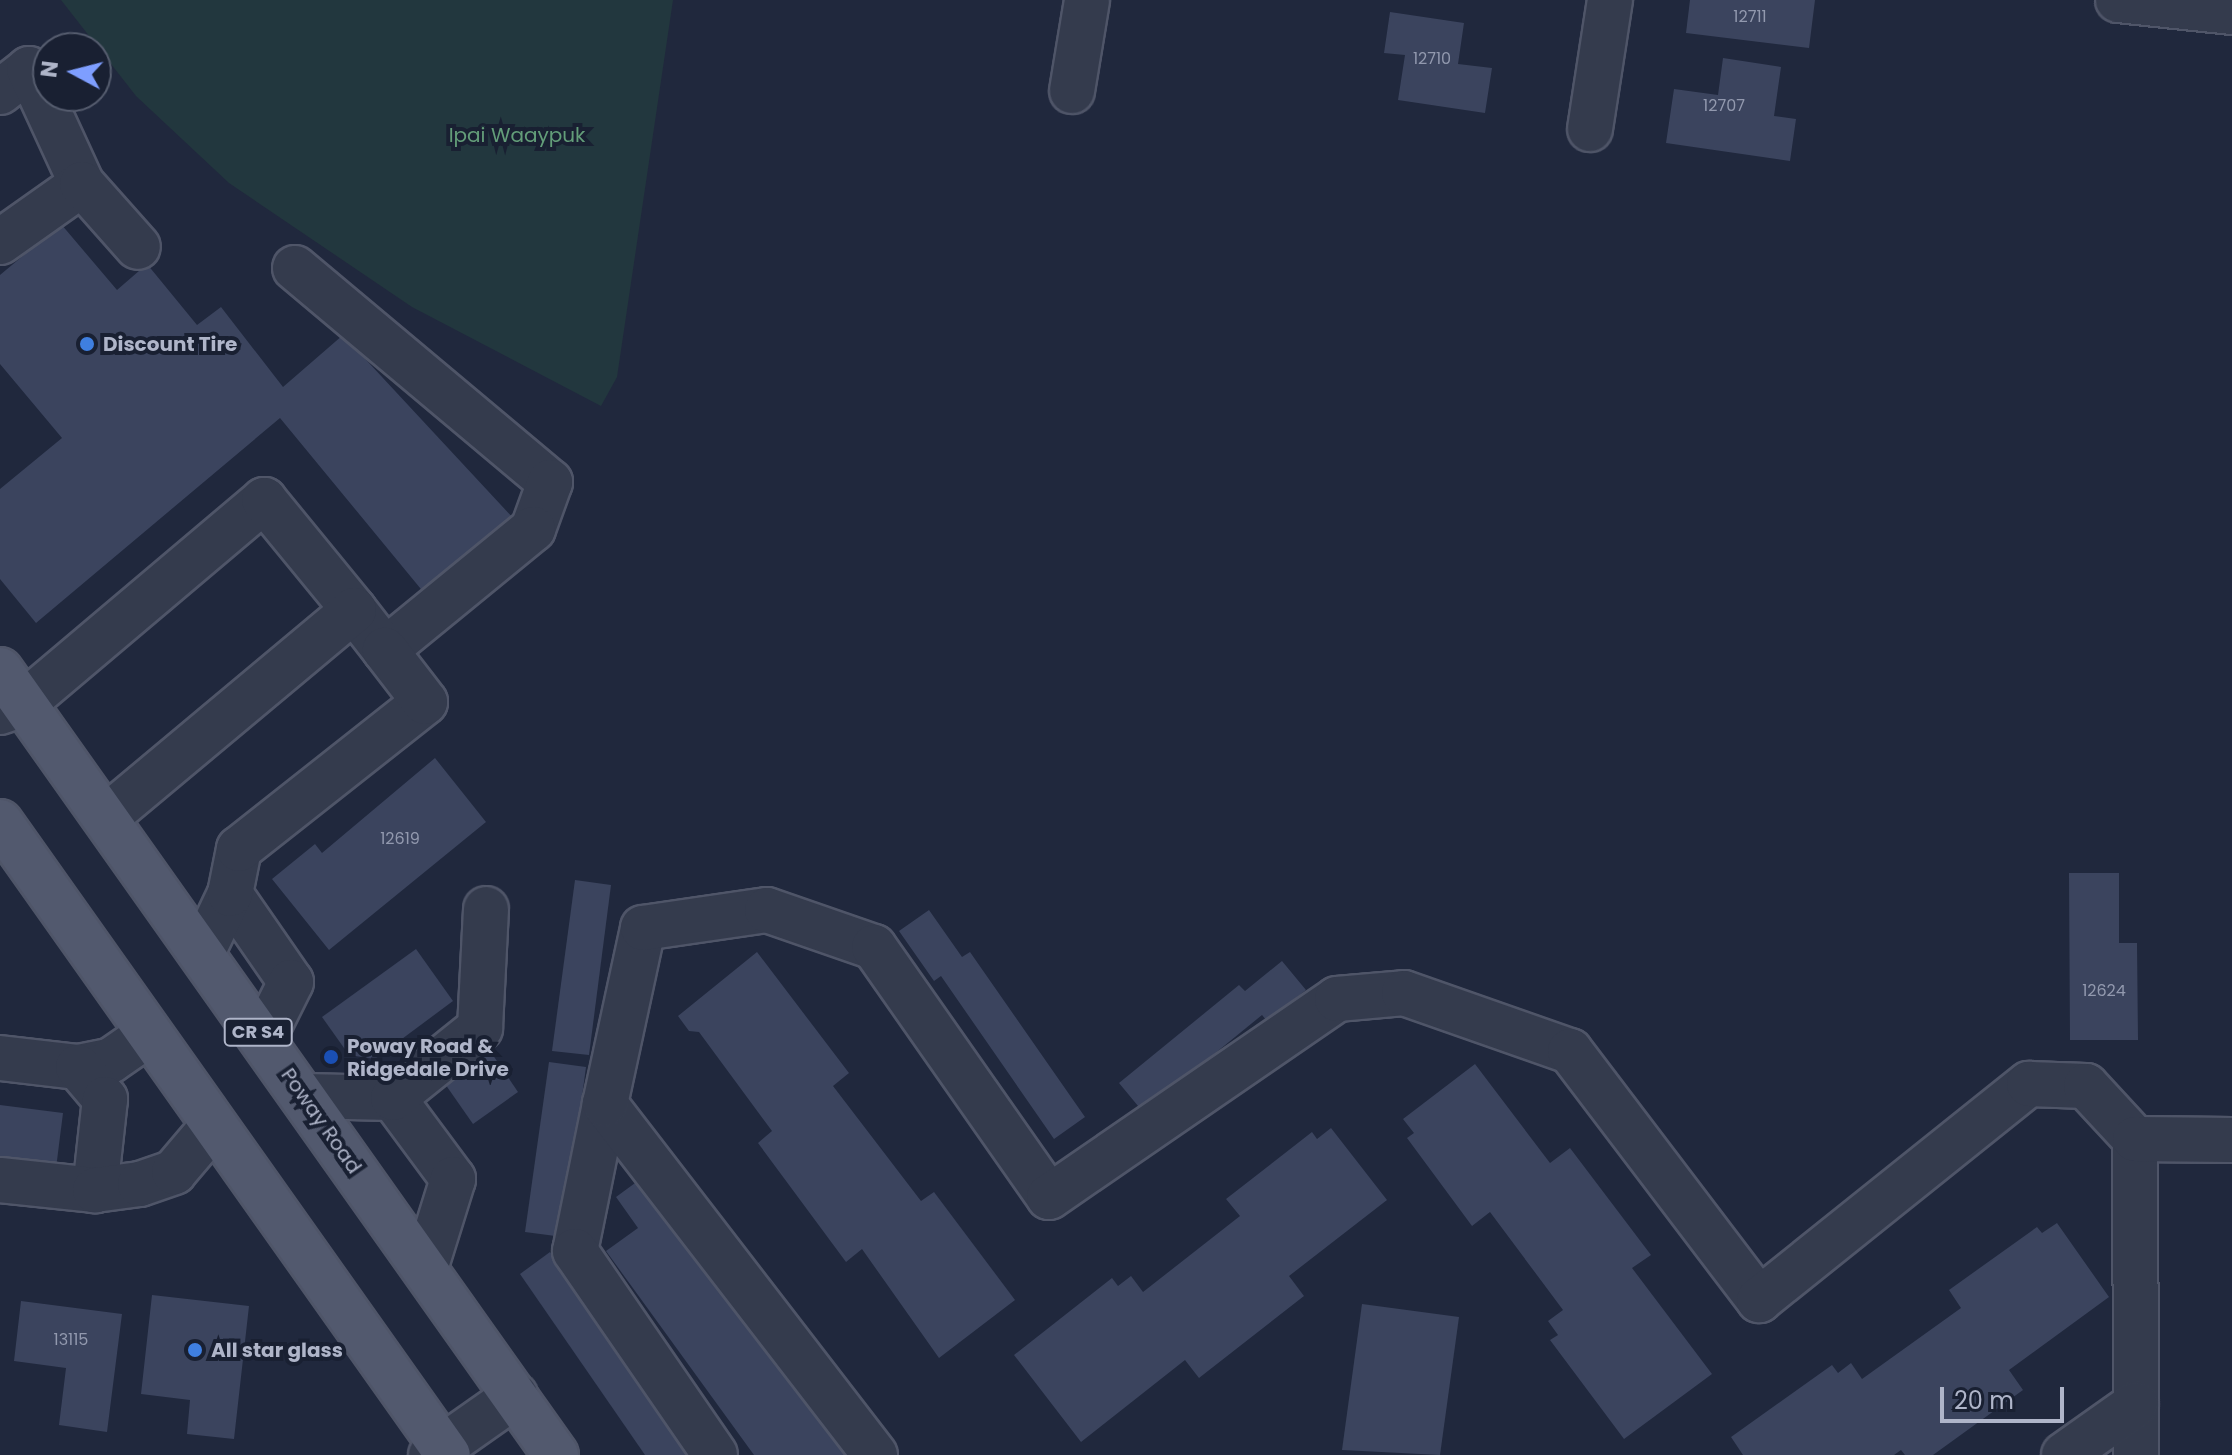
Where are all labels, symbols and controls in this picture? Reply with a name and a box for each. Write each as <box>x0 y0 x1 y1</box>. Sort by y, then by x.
house number: 12711 <box>1733 7 1767 27</box>
north arrow <box>32 32 112 112</box>
house number: 12710 <box>1413 49 1451 69</box>
text: N <box>33 59 66 79</box>
house number: 12707 <box>1703 96 1745 116</box>
park label: Ipai Waaypuk <box>449 123 585 147</box>
place label: Discount Tire <box>103 332 237 356</box>
marker: Discount Tire <box>78 335 96 353</box>
house number: 12619 <box>380 829 420 849</box>
house number: 12624 <box>2082 981 2126 1001</box>
road number: CR S4 <box>222 1018 294 1046</box>
place label: Poway Road & Ridgedale Drive <box>347 1034 509 1081</box>
marker: Poway Road & Ridgedale Drive <box>322 1048 340 1066</box>
street label: Poway Road <box>276 1064 366 1178</box>
house number: 13115 <box>54 1330 88 1350</box>
place label: All star glass <box>211 1338 343 1362</box>
marker: All star glass <box>186 1341 204 1359</box>
scale bar <box>1944 1371 2068 1421</box>
text: 20 m <box>1954 1384 2014 1417</box>

